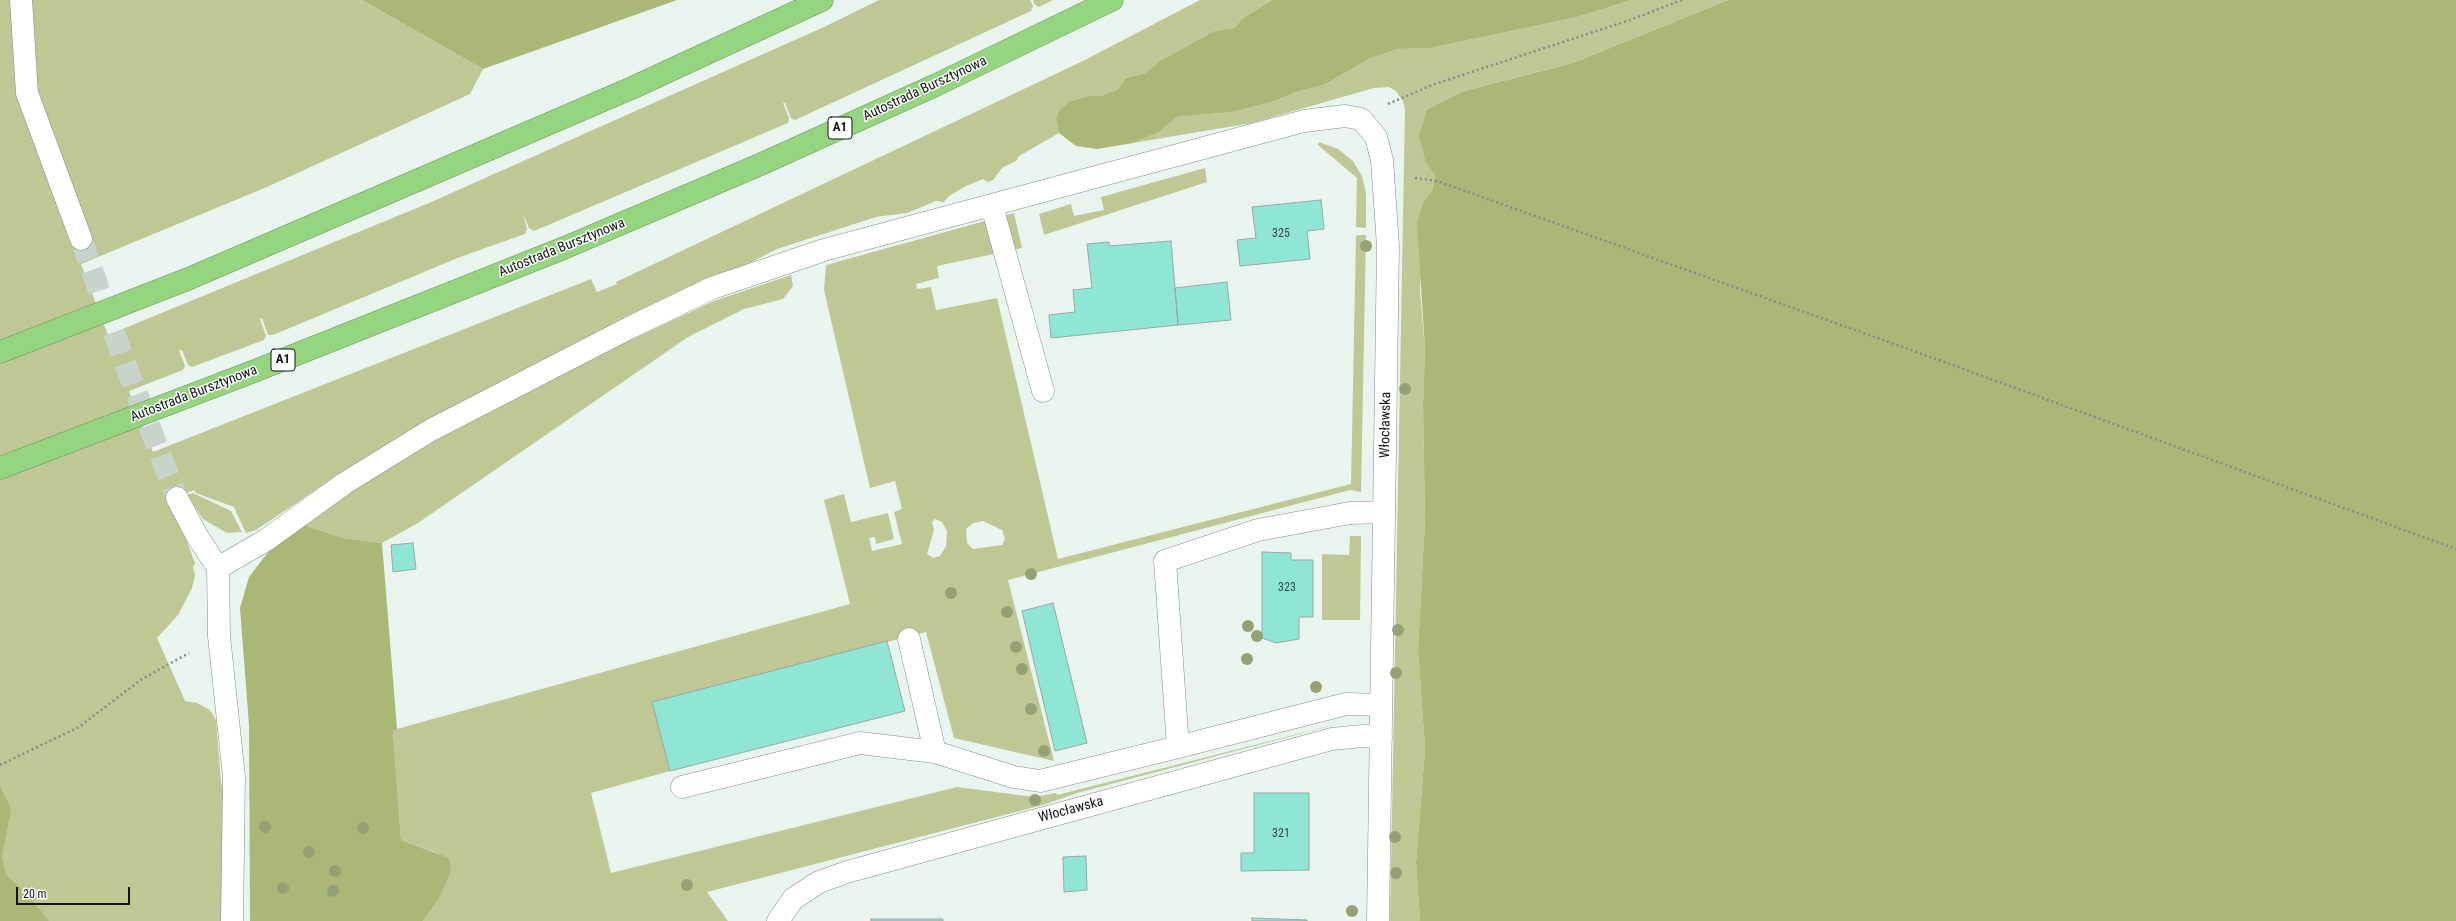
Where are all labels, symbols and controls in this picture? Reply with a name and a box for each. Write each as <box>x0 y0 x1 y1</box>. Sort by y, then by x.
street label: Autostrada Bursztynowa <box>860 53 990 125</box>
road number: A1 <box>828 117 852 139</box>
street label: Autostrada Bursztynowa <box>496 215 628 281</box>
house number: 325 <box>1272 227 1290 241</box>
road number: A1 <box>271 349 295 371</box>
street label: Autostrada Bursztynowa <box>128 362 260 426</box>
street label: Włocławska <box>1377 392 1395 458</box>
house number: 323 <box>1278 581 1296 595</box>
street label: Włocławska <box>1037 793 1105 827</box>
house number: 321 <box>1272 827 1290 841</box>
scale bar <box>18 879 132 905</box>
text: 20 m <box>23 887 47 901</box>

